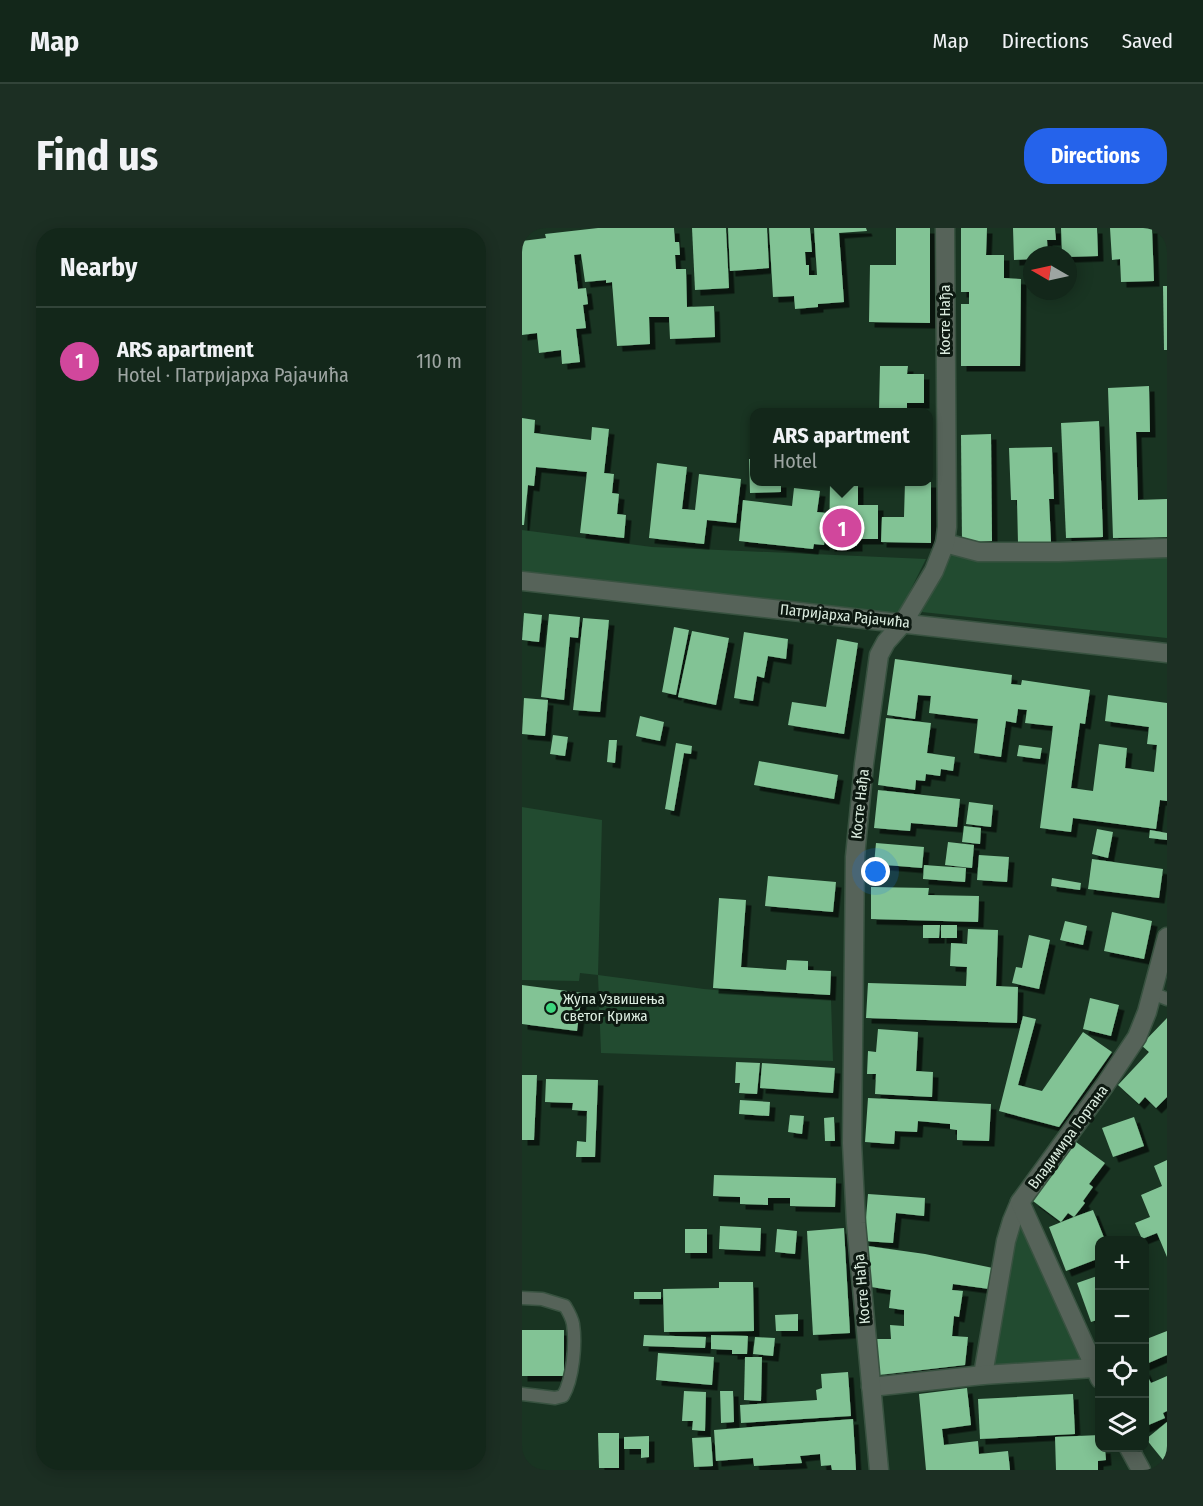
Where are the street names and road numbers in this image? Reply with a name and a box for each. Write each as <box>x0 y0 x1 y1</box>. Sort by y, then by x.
street label: Косте Нађа <box>936 285 954 355</box>
street label: Патријарха Рајачића <box>779 600 911 632</box>
street label: Косте Нађа <box>847 768 873 840</box>
street label: Владимира Гортана <box>1024 1082 1112 1192</box>
street label: Косте Нађа <box>850 1253 874 1325</box>

